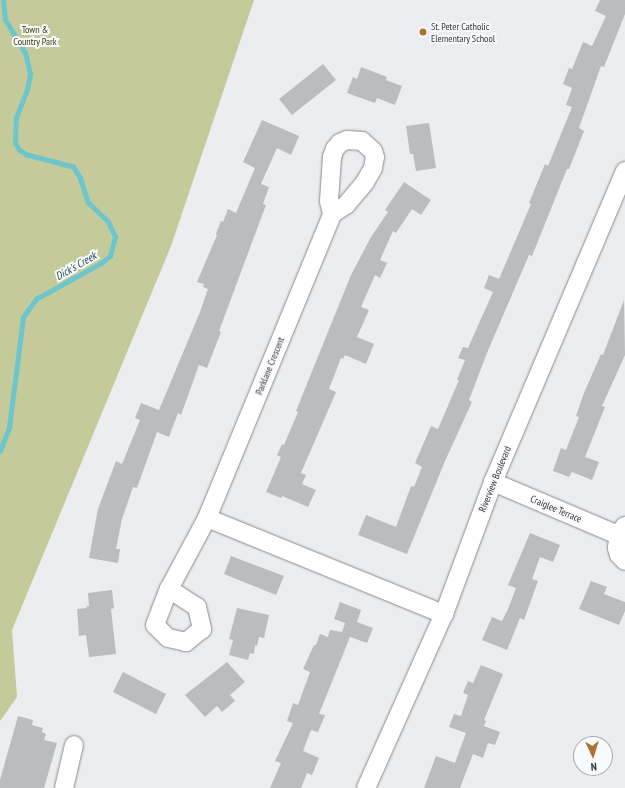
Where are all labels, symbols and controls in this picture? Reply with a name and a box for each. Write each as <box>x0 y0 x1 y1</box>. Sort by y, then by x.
place label: St. Peter Catholic Elementary School <box>431 20 495 44</box>
park label: Town & Country Park <box>13 23 57 46</box>
marker: St. Peter Catholic Elementary School <box>418 27 428 37</box>
water label: Dick's Creek <box>53 249 99 283</box>
street label: Parklane Crescent <box>253 335 287 397</box>
street label: Riverview Boulevard <box>476 444 514 514</box>
street label: Craiglee Terrace <box>528 493 584 525</box>
north arrow <box>573 736 613 776</box>
text: N <box>590 760 597 774</box>

